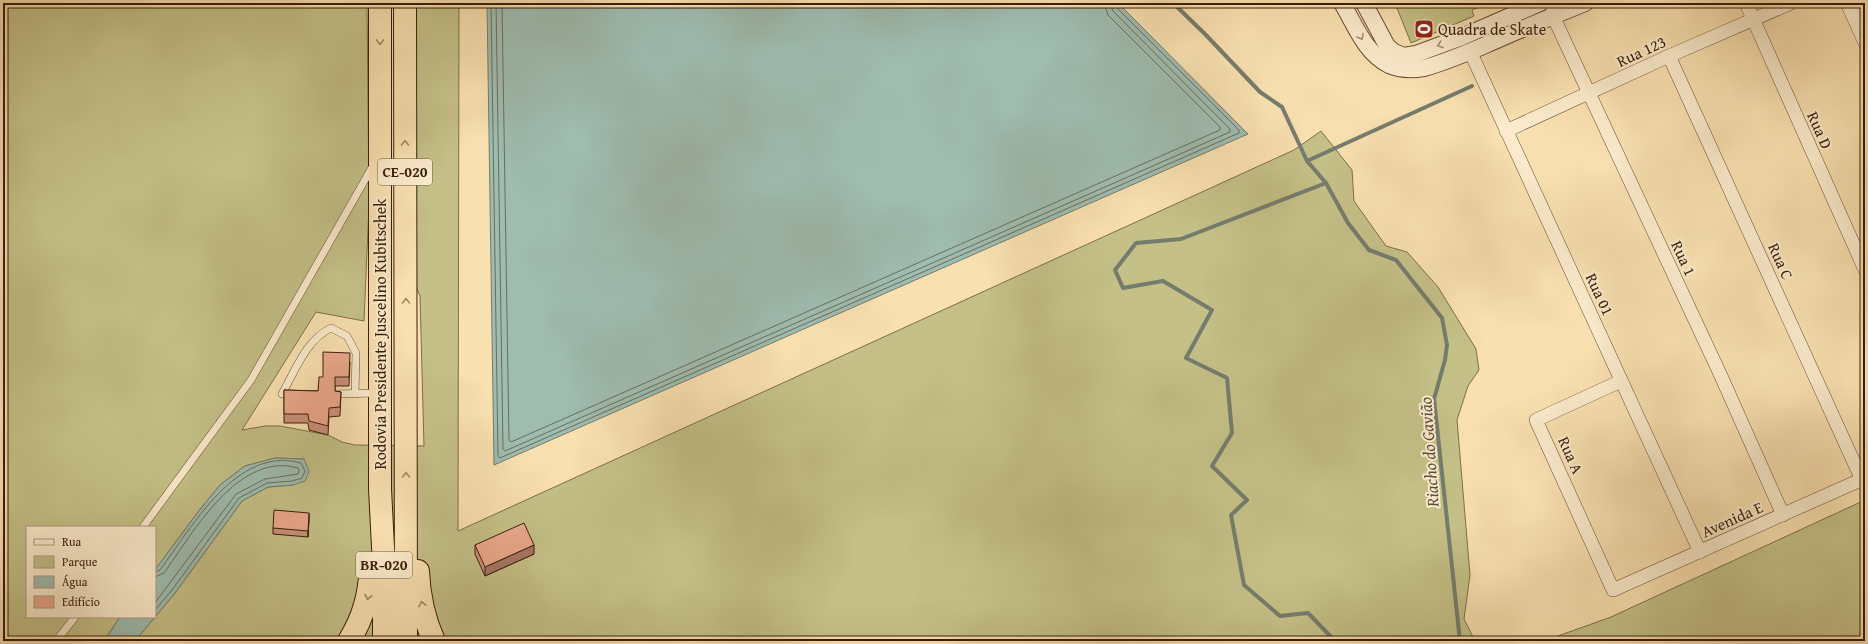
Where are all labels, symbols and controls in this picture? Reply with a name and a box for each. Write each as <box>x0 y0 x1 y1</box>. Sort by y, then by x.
place label: Quadra de Skate <box>1438 17 1546 41</box>
sports icon: Quadra de Skate <box>1413 18 1435 40</box>
street label: Rua 123 <box>1612 29 1670 73</box>
one-way arrow <box>1357 33 1364 40</box>
one-way arrow <box>376 39 384 45</box>
one-way arrow <box>1436 41 1443 49</box>
street label: Rua D <box>1801 107 1839 153</box>
one-way arrow <box>401 140 409 146</box>
road number: CE-020 <box>378 159 432 185</box>
street label: Rodovia Presidente Juscelino Kubitschek <box>368 198 392 470</box>
street label: Rua 1 <box>1665 236 1703 280</box>
street label: Rua C <box>1762 239 1800 283</box>
street label: Rua 01 <box>1580 269 1620 319</box>
one-way arrow <box>402 298 410 304</box>
water label: Riacho do Gavião <box>1412 396 1445 509</box>
street label: Rua A <box>1552 432 1590 478</box>
one-way arrow <box>402 472 410 478</box>
street label: Avenida E <box>1697 495 1767 543</box>
legend <box>26 526 156 618</box>
text: Rua <box>62 533 81 550</box>
road number: BR-020 <box>356 552 412 578</box>
text: Parque <box>62 553 98 570</box>
text: Água <box>62 573 88 590</box>
text: Edifício <box>62 593 100 610</box>
one-way arrow <box>364 594 373 600</box>
one-way arrow <box>419 601 427 607</box>

